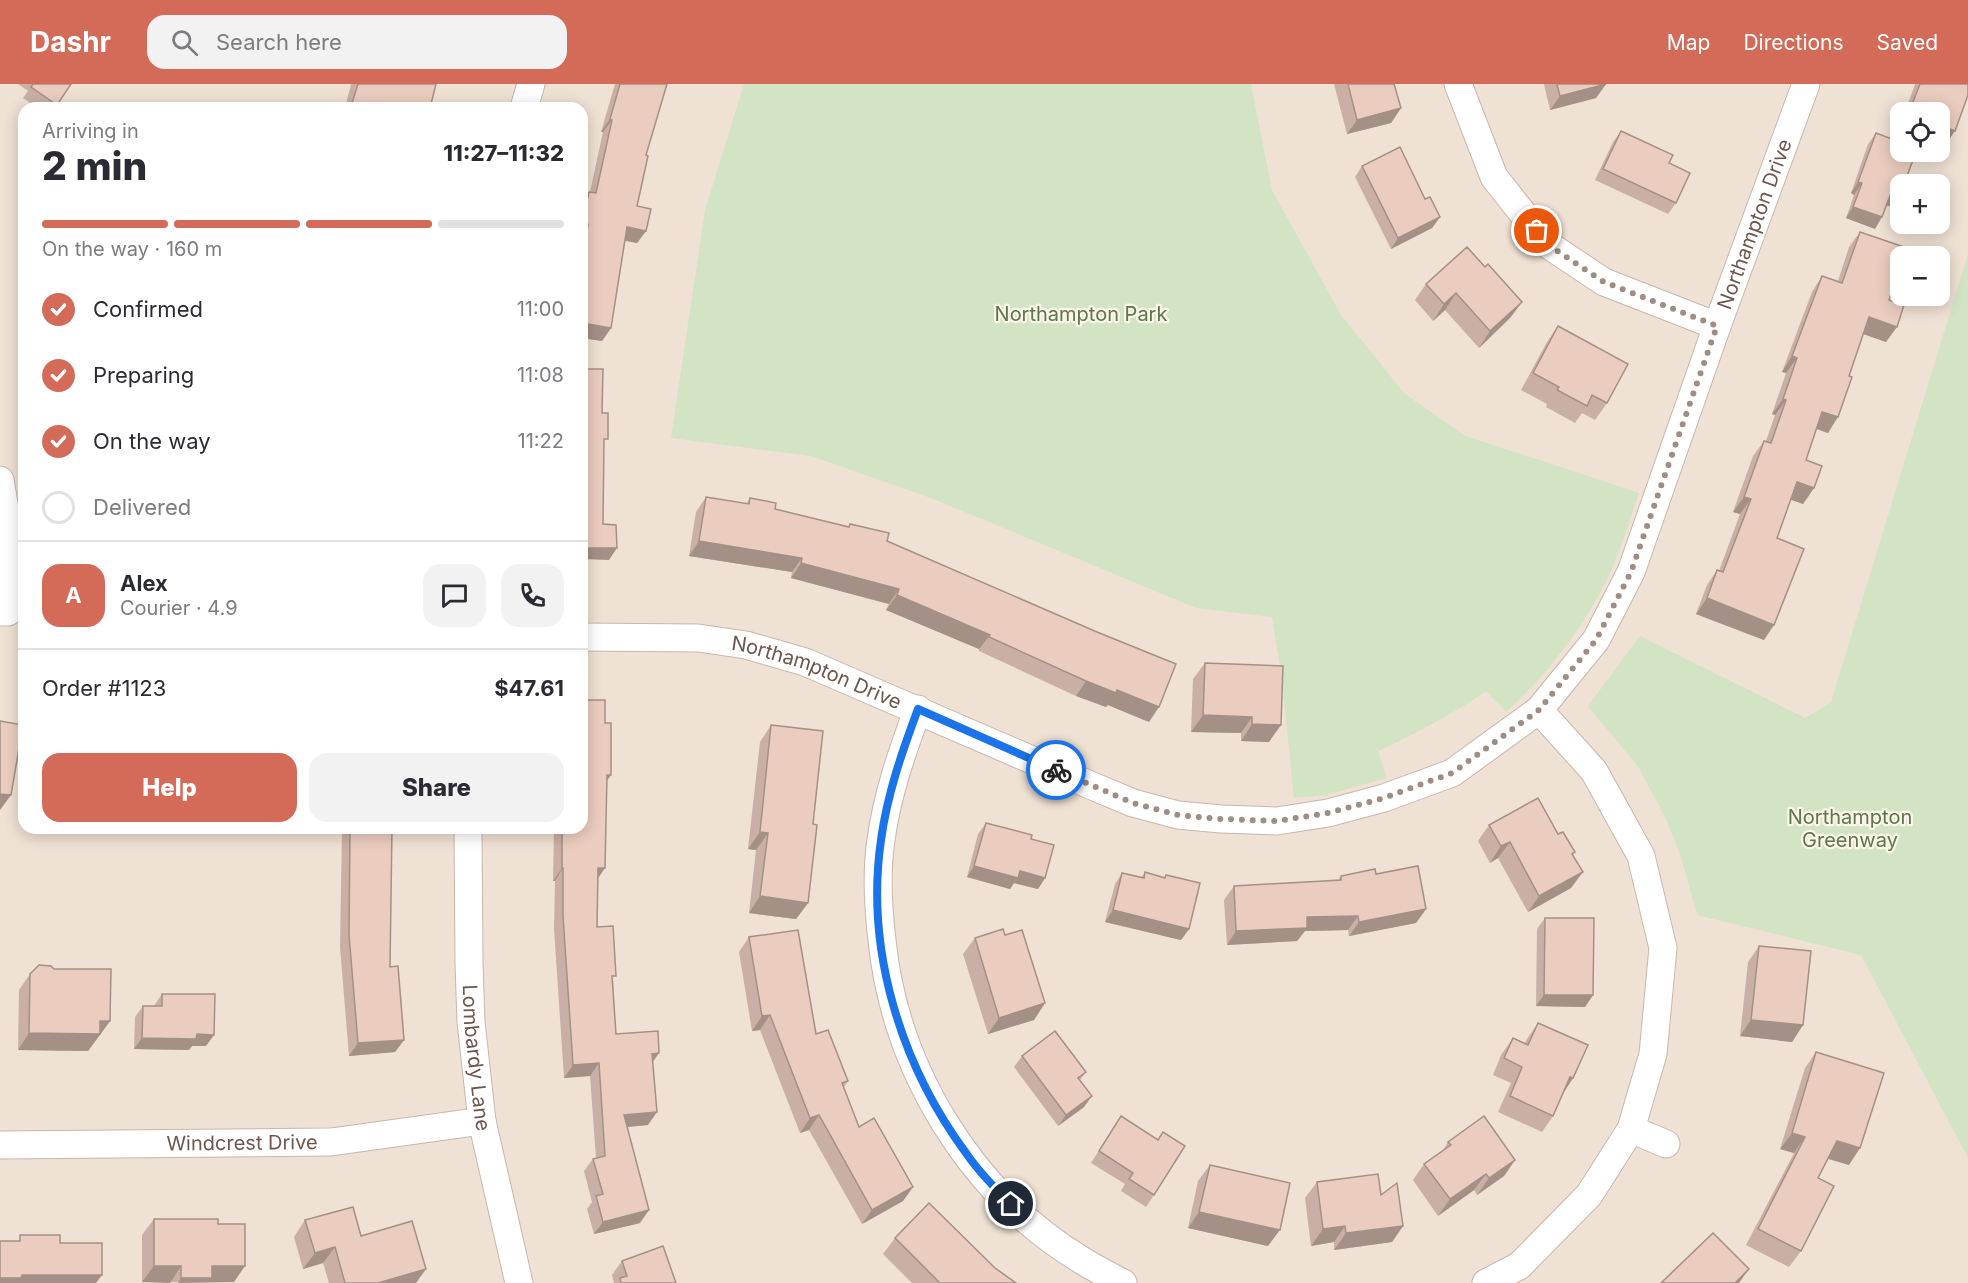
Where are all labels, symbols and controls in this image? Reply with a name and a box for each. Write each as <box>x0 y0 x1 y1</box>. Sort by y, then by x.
search box <box>147 15 567 69</box>
text: Dashr <box>30 25 111 59</box>
icon: search <box>168 26 201 59</box>
text: Search here <box>216 29 342 55</box>
text: Map <box>1667 30 1710 55</box>
text: Directions <box>1743 30 1844 55</box>
text: Saved <box>1877 30 1938 55</box>
map controls <box>1890 102 1950 306</box>
button: locate <box>1890 102 1950 162</box>
text: Arriving in <box>42 119 139 143</box>
street label: Northampton Drive <box>1712 136 1797 313</box>
text: 11:27–11:32 <box>443 140 564 166</box>
text: 2 min <box>42 142 147 189</box>
button: + <box>1890 174 1950 234</box>
pin <box>1511 205 1562 256</box>
icon: bag <box>1520 214 1553 247</box>
text: On the way · 160 m <box>42 237 222 261</box>
button: − <box>1890 246 1950 306</box>
icon: check <box>42 293 75 326</box>
text: Confirmed <box>93 296 203 322</box>
text: 11:00 <box>517 297 564 321</box>
park label: Northampton Park <box>995 302 1167 326</box>
icon: check <box>42 359 75 392</box>
text: Preparing <box>93 362 194 388</box>
text: 11:08 <box>517 363 564 387</box>
icon: check <box>42 425 75 458</box>
text: On the way <box>93 428 211 454</box>
text: 11:22 <box>518 429 564 453</box>
text: Delivered <box>93 494 191 520</box>
button: chat <box>423 564 486 627</box>
button: phone <box>501 564 564 627</box>
text: Alex <box>120 570 168 596</box>
text: A <box>65 582 82 608</box>
text: Courier · 4.9 <box>120 596 238 620</box>
street label: Northampton Drive <box>730 631 905 714</box>
text: Order #1123 <box>42 675 166 701</box>
text: $47.61 <box>494 675 564 701</box>
courier <box>1026 740 1086 800</box>
button: Help <box>42 753 297 822</box>
button: Share <box>309 753 564 822</box>
icon: bike <box>1040 754 1073 787</box>
park label: Northampton Greenway <box>1788 805 1912 852</box>
street label: Lombardy Lane <box>458 984 496 1133</box>
street label: Windcrest Drive <box>166 1130 318 1155</box>
pin <box>985 1178 1036 1229</box>
icon: home <box>994 1187 1027 1220</box>

